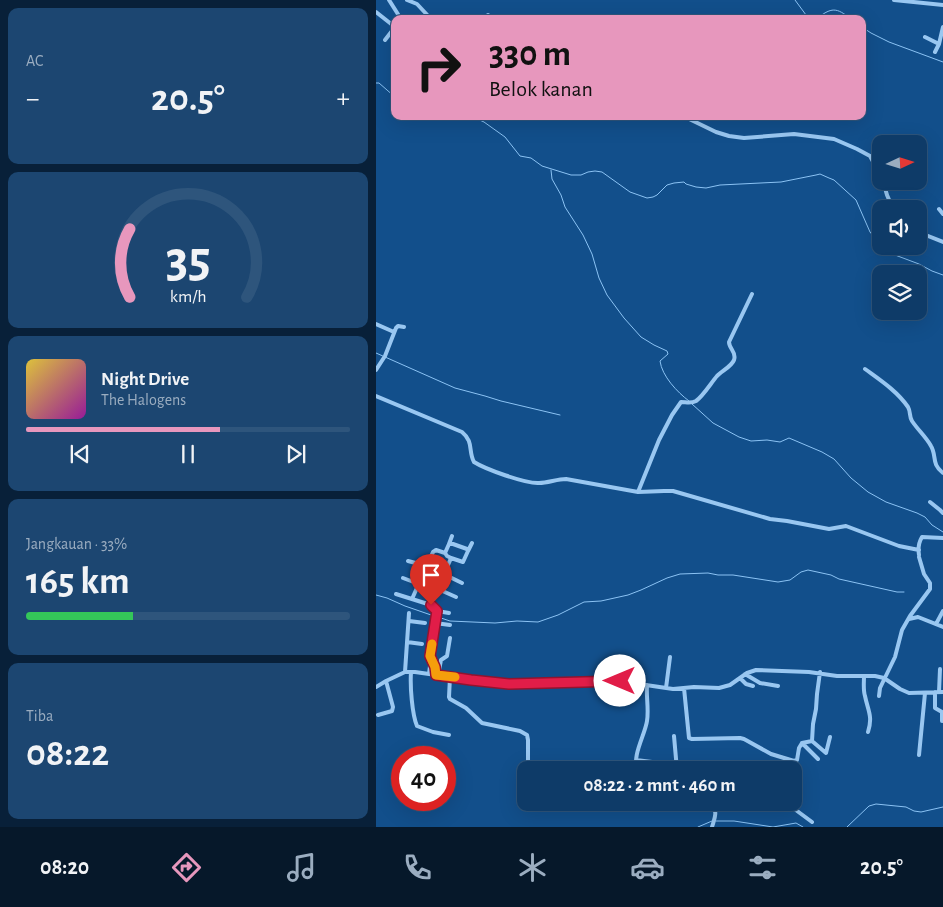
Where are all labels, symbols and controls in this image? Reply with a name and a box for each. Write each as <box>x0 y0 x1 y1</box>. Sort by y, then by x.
icon: right <box>406 35 471 100</box>
text: 330 m <box>489 37 571 72</box>
text: AC <box>26 53 43 69</box>
text: Belok kanan <box>489 78 593 100</box>
text: 20.5° <box>151 80 225 118</box>
text: − <box>26 85 39 113</box>
text: + <box>337 85 350 113</box>
north arrow <box>872 135 927 190</box>
map controls <box>872 135 927 320</box>
button: sound <box>872 200 927 255</box>
text: 35 <box>166 234 210 286</box>
button: layers <box>872 265 927 320</box>
text: km/h <box>170 288 206 306</box>
text: Night Drive <box>101 370 189 389</box>
text: The Halogens <box>101 392 186 408</box>
icon: previous <box>66 440 94 468</box>
icon: pause <box>174 440 202 468</box>
icon: next <box>282 440 310 468</box>
text: Jangkauan · 33% <box>26 536 127 552</box>
pin <box>410 554 452 605</box>
icon: arrive <box>417 561 445 589</box>
text: 165 km <box>26 563 130 601</box>
position arrow <box>593 654 645 706</box>
text: Tiba <box>26 708 53 724</box>
text: 08:22 <box>26 735 109 773</box>
speed limit sign: 40 <box>391 746 456 811</box>
text: 08:22 · 2 mnt · 460 m <box>583 776 736 795</box>
icon: directions <box>169 850 204 885</box>
icon: music <box>284 850 319 885</box>
icon: phone <box>400 850 435 885</box>
icon: climate <box>515 850 550 885</box>
icon: car <box>630 850 665 885</box>
icon: filters <box>745 850 780 885</box>
text: 08:20 <box>40 856 89 878</box>
text: 20.5° <box>860 856 903 878</box>

